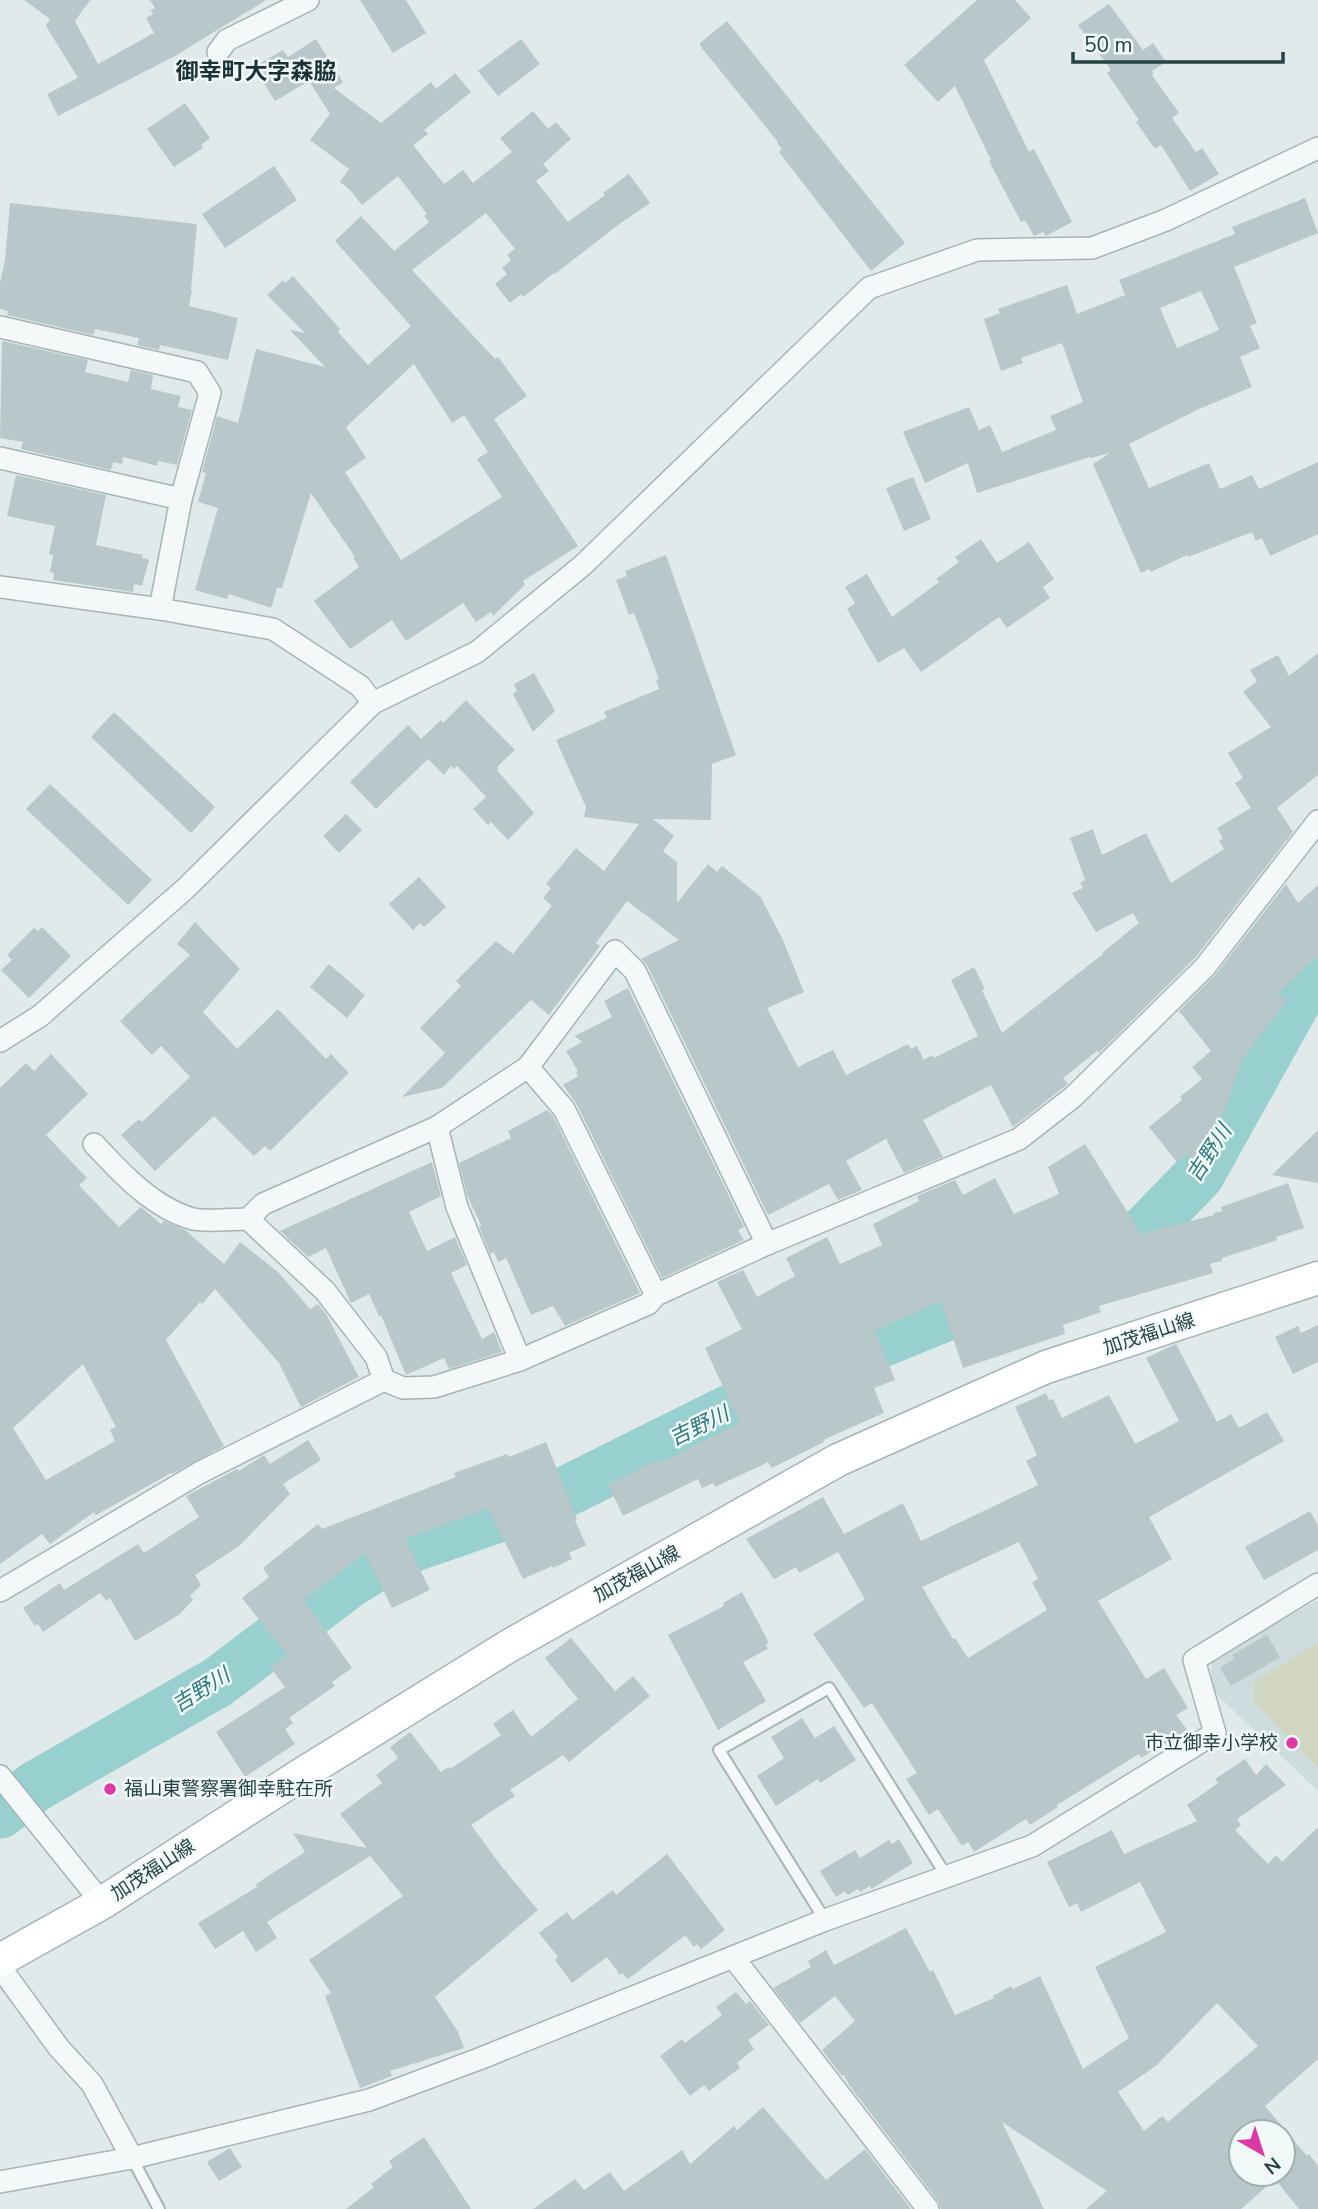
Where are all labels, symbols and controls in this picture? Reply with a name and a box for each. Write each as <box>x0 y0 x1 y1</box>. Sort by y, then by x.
scale bar <box>1073 21 1283 65</box>
text: 50 m <box>1084 31 1133 59</box>
district label: 御幸町大字森脇 <box>176 56 337 87</box>
water label: 吉野川 <box>1180 1117 1239 1187</box>
street label: 加茂福山線 <box>1100 1307 1198 1361</box>
water label: 吉野川 <box>665 1399 735 1452</box>
street label: 加茂福山線 <box>589 1540 685 1608</box>
water label: 吉野川 <box>167 1660 237 1719</box>
place label: 市立御幸小学校 <box>1145 1730 1278 1756</box>
marker: 市立御幸小学校 <box>1284 1735 1300 1751</box>
place label: 福山東警察署御幸駐在所 <box>124 1776 333 1802</box>
marker: 福山東警察署御幸駐在所 <box>102 1781 118 1797</box>
street label: 加茂福山線 <box>106 1833 200 1907</box>
north arrow <box>1227 2118 1297 2188</box>
text: N <box>1258 2151 1286 2180</box>

